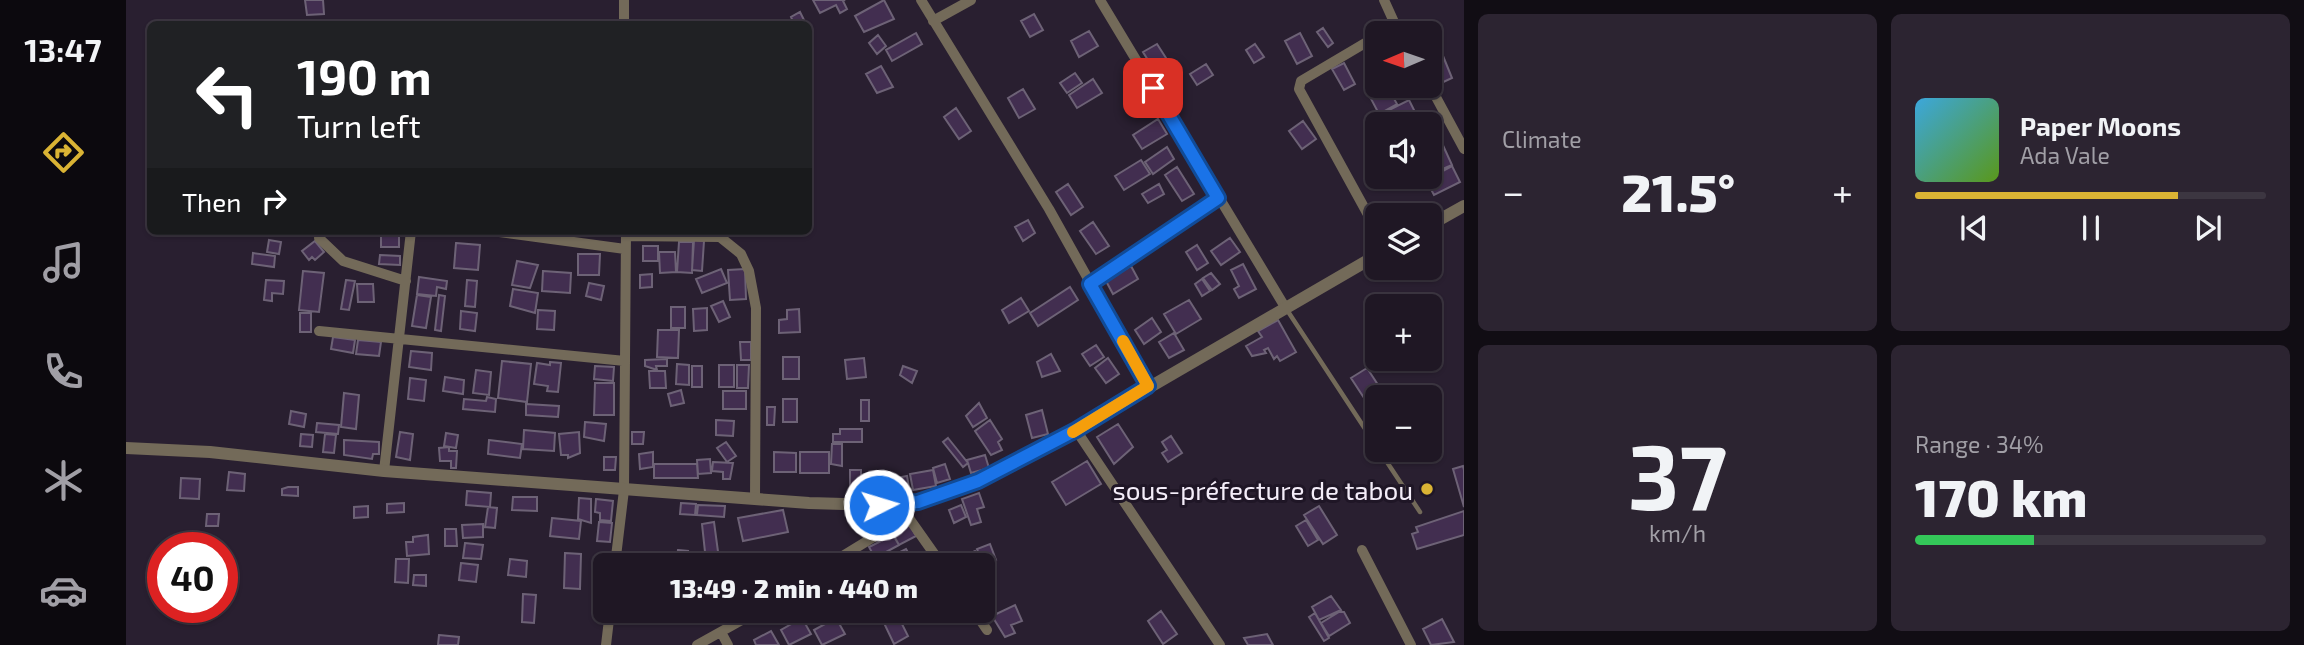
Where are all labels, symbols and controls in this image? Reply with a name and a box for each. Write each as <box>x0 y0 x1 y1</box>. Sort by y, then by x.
north arrow <box>1365 21 1442 98</box>
map controls <box>1365 21 1442 462</box>
text: 13:47 <box>24 30 102 68</box>
text: 190 m <box>297 46 432 105</box>
icon: left <box>182 49 273 140</box>
pin <box>1123 58 1183 118</box>
icon: arrive <box>1134 69 1172 107</box>
text: Turn left <box>297 106 421 144</box>
text: Paper Moons <box>2020 110 2181 141</box>
button: sound <box>1365 112 1442 189</box>
text: Climate <box>1502 125 1582 153</box>
icon: directions <box>39 128 88 177</box>
text: Ada Vale <box>2020 141 2110 169</box>
text: 21.5° <box>1621 160 1735 222</box>
text: − <box>1502 168 1524 214</box>
text: + <box>1832 168 1853 214</box>
icon: right <box>255 182 293 220</box>
text: Then <box>182 186 241 217</box>
button: layers <box>1365 203 1442 280</box>
icon: previous <box>1955 209 1993 247</box>
icon: pause <box>2072 209 2110 247</box>
icon: next <box>2189 209 2227 247</box>
icon: music <box>39 238 88 287</box>
button: + <box>1365 294 1442 371</box>
icon: phone <box>39 347 88 396</box>
button: − <box>1365 385 1442 462</box>
text: 37 <box>1628 419 1727 528</box>
text: Range · 34% <box>1915 430 2043 458</box>
icon: climate <box>39 456 88 505</box>
text: 170 km <box>1915 465 2087 527</box>
position arrow <box>842 468 916 542</box>
place label: sous-préfecture de tabou <box>1112 474 1413 505</box>
marker: sous-préfecture de tabou <box>1419 481 1435 497</box>
text: km/h <box>1649 519 1706 547</box>
speed limit sign: 40 <box>147 532 238 623</box>
icon: car <box>39 566 88 615</box>
text: 13:49 · 2 min · 440 m <box>670 572 918 603</box>

